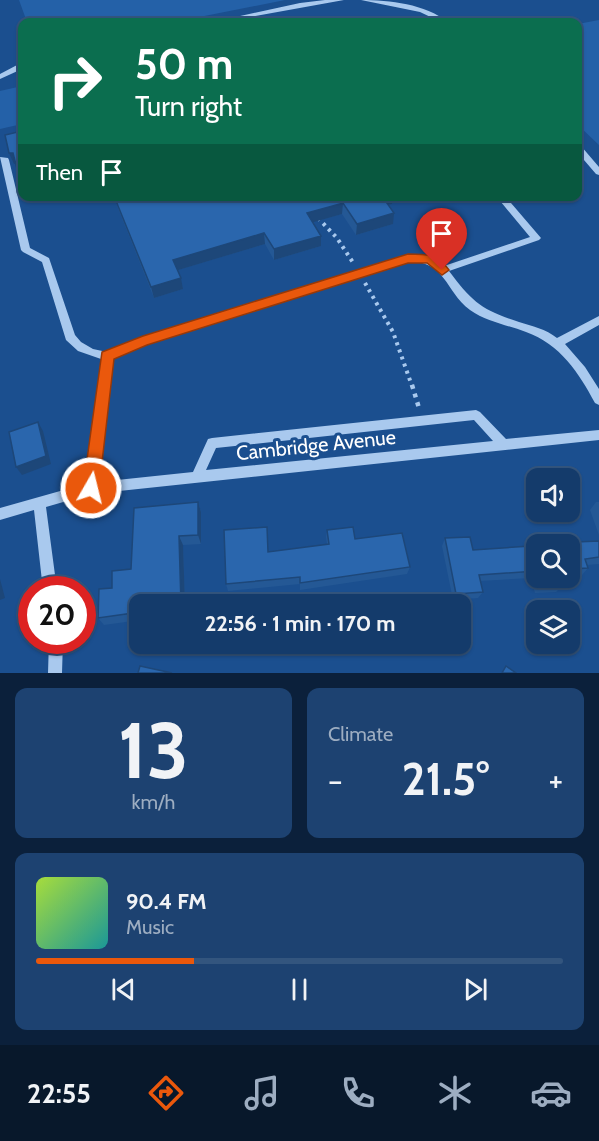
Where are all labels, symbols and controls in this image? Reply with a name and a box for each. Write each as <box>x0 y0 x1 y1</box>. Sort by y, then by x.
text: 50 m <box>135 38 233 90</box>
icon: right <box>36 42 114 120</box>
text: Turn right <box>135 90 242 123</box>
icon: arrive <box>95 156 128 189</box>
text: Then <box>36 159 83 186</box>
pin <box>416 208 467 270</box>
icon: arrive <box>425 217 458 250</box>
street label: Cambridge Avenue <box>235 425 397 465</box>
position arrow <box>59 456 123 520</box>
map controls <box>526 468 580 654</box>
button: sound <box>526 468 580 522</box>
button: search <box>526 534 580 588</box>
speed limit sign: 20 <box>18 576 96 654</box>
button: layers <box>526 600 580 654</box>
text: 22:56 · 1 min · 170 m <box>205 610 395 637</box>
text: 13 <box>118 703 189 798</box>
text: Climate <box>328 722 393 746</box>
text: 21.5° <box>402 752 489 806</box>
text: − <box>328 760 343 800</box>
text: + <box>548 760 563 800</box>
text: km/h <box>132 790 175 814</box>
text: 90.4 FM <box>126 888 207 915</box>
text: Music <box>126 915 174 939</box>
icon: previous <box>107 973 140 1006</box>
icon: pause <box>283 973 316 1006</box>
icon: next <box>459 973 492 1006</box>
icon: directions <box>145 1072 187 1114</box>
icon: music <box>241 1072 283 1114</box>
icon: phone <box>337 1072 379 1114</box>
icon: climate <box>434 1072 476 1114</box>
icon: car <box>530 1072 572 1114</box>
text: 22:55 <box>27 1077 91 1110</box>

